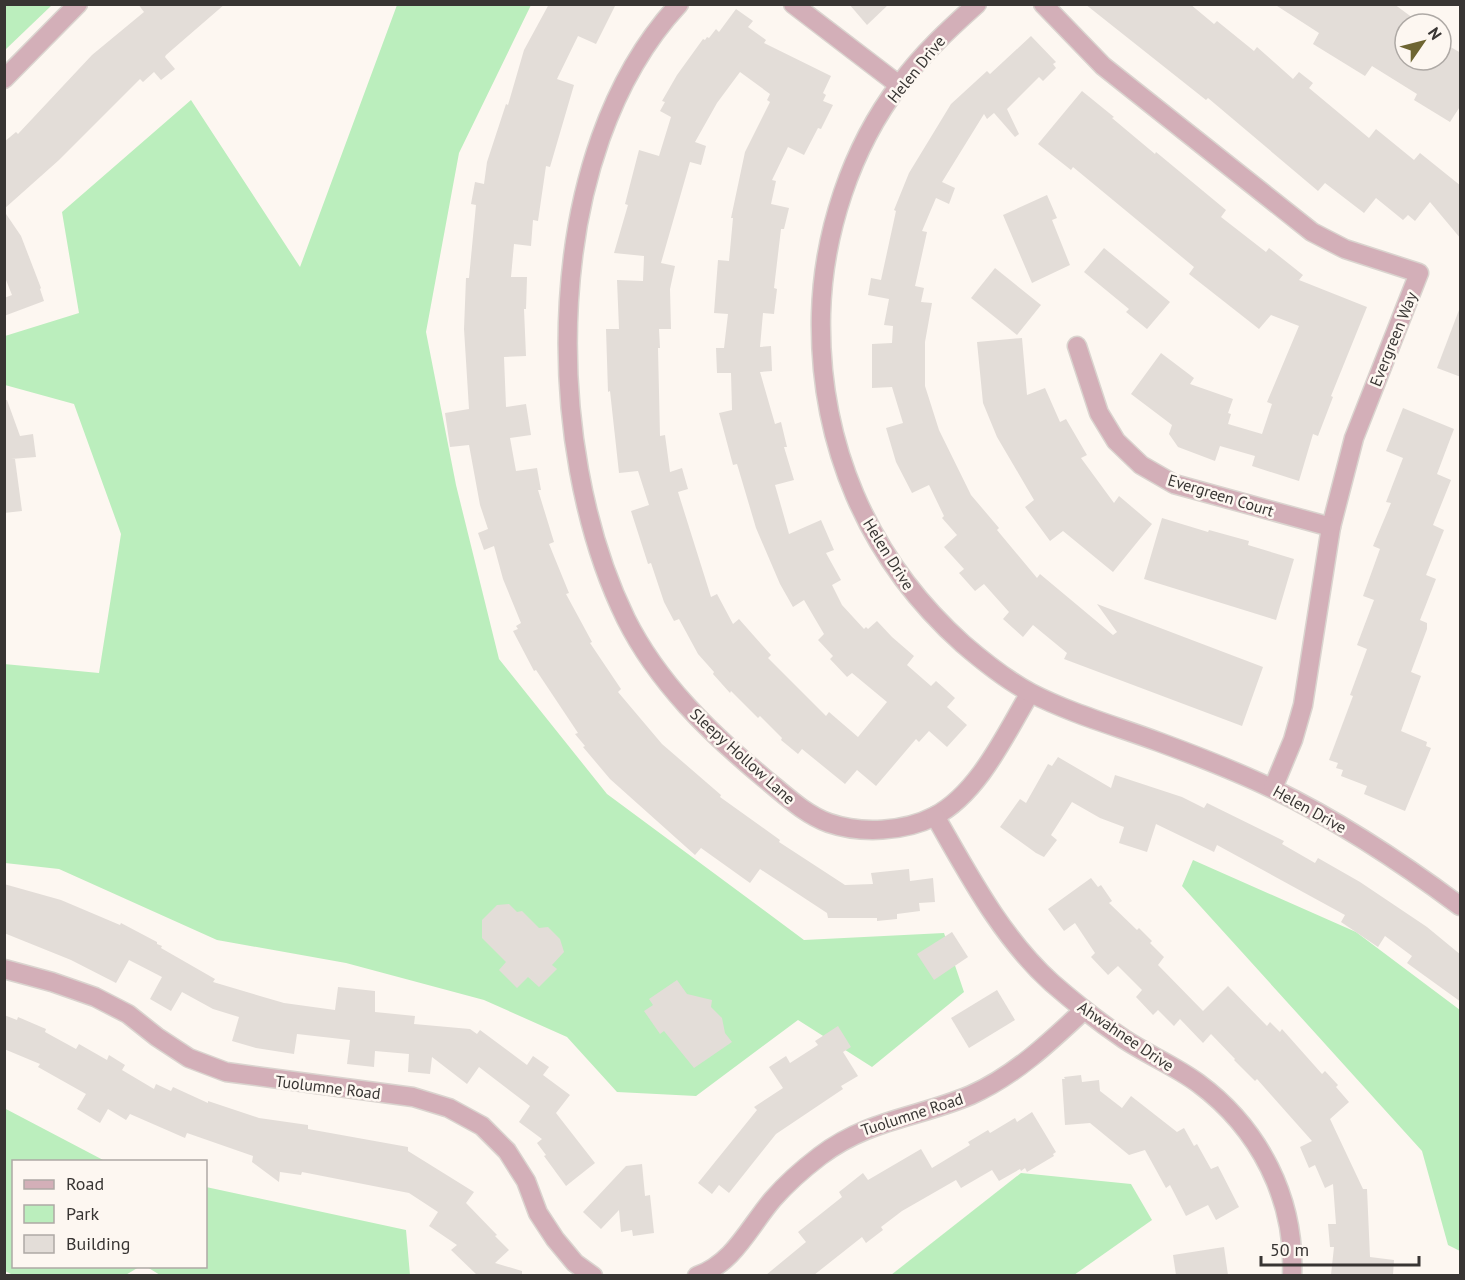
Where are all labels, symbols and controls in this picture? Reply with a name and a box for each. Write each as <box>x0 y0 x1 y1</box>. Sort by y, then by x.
north arrow <box>1393 12 1453 72</box>
text: N <box>1424 23 1446 43</box>
street label: Helen Drive <box>883 31 949 107</box>
street label: Evergreen Way <box>1365 288 1421 389</box>
street label: Evergreen Court <box>1166 469 1277 521</box>
street label: Helen Drive <box>859 515 919 593</box>
street label: Sleepy Hollow Lane <box>686 704 800 808</box>
street label: Helen Drive <box>1270 781 1350 837</box>
street label: Ahwahnee Drive <box>1074 997 1178 1075</box>
street label: Tuolumne Road <box>274 1071 382 1103</box>
street label: Tuolumne Road <box>859 1088 965 1140</box>
legend <box>12 1160 207 1268</box>
text: Road <box>66 1172 104 1195</box>
text: Park <box>66 1202 99 1225</box>
scale bar <box>1261 1229 1418 1267</box>
text: Building <box>66 1232 130 1255</box>
text: 50 m <box>1270 1238 1309 1261</box>

